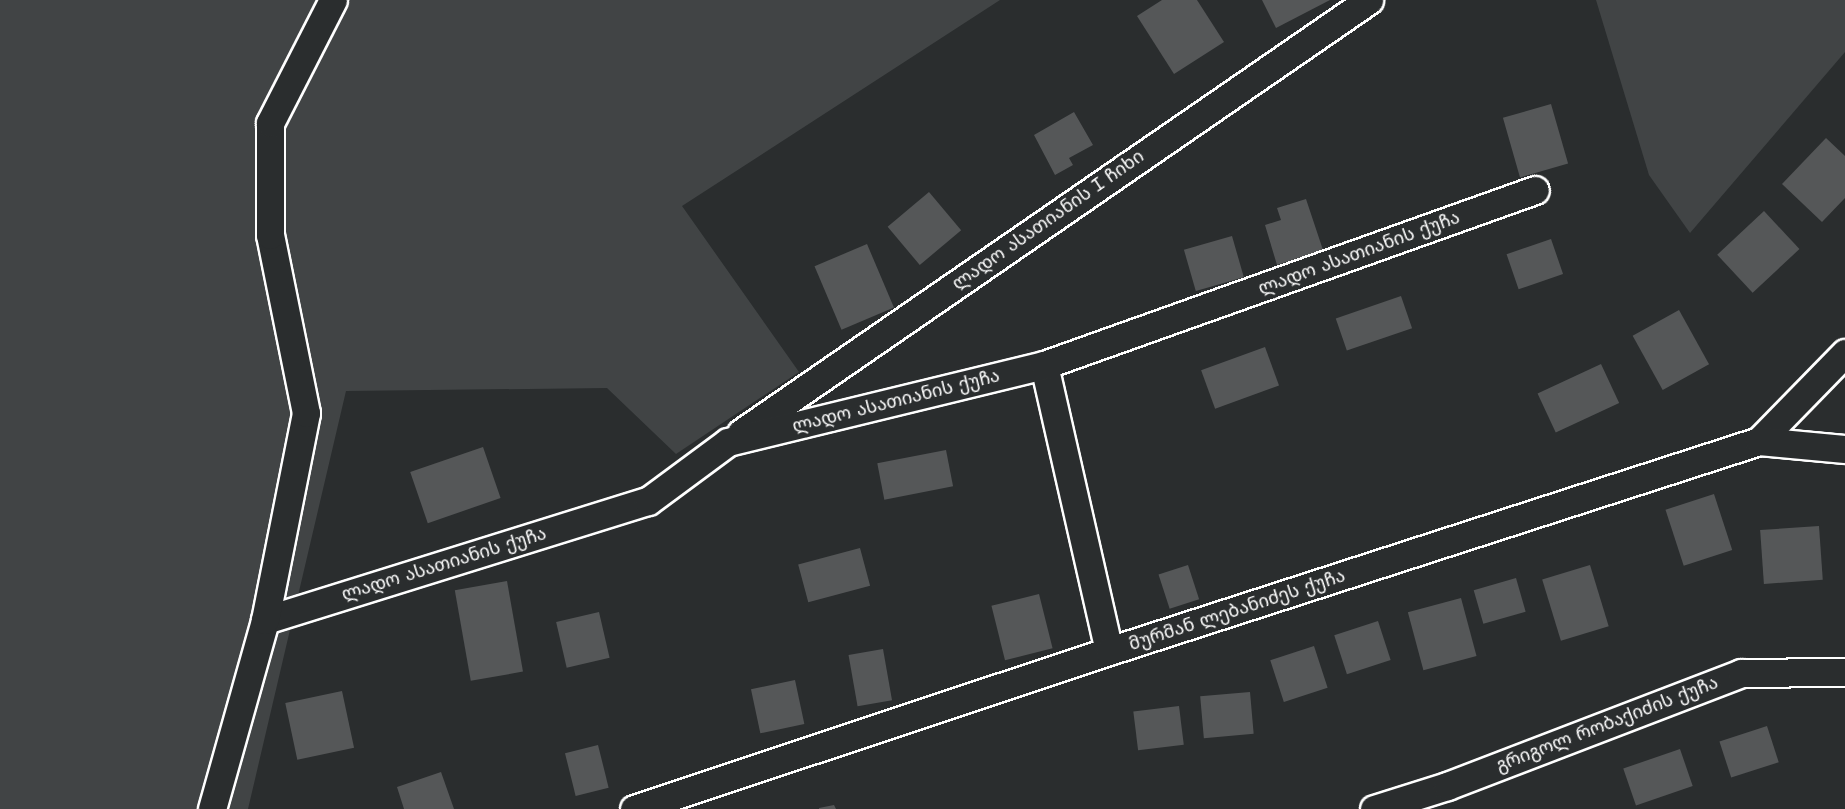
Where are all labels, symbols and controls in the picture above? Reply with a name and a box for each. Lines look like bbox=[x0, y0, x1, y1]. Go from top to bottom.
street label: ლადო ასათიანის I ჩიხი bbox=[948, 145, 1148, 295]
street label: ლადო ასათიანის ქუჩა bbox=[1255, 206, 1463, 300]
street label: ლადო ასათიანის ქუჩა bbox=[790, 365, 1002, 437]
street label: ლადო ასათიანის ქუჩა bbox=[339, 523, 549, 605]
street label: მურმან ლებანიძეს ქუჩა bbox=[1126, 565, 1348, 655]
street label: გრიგოლ რობაქიძის ქუჩა bbox=[1493, 672, 1721, 776]

